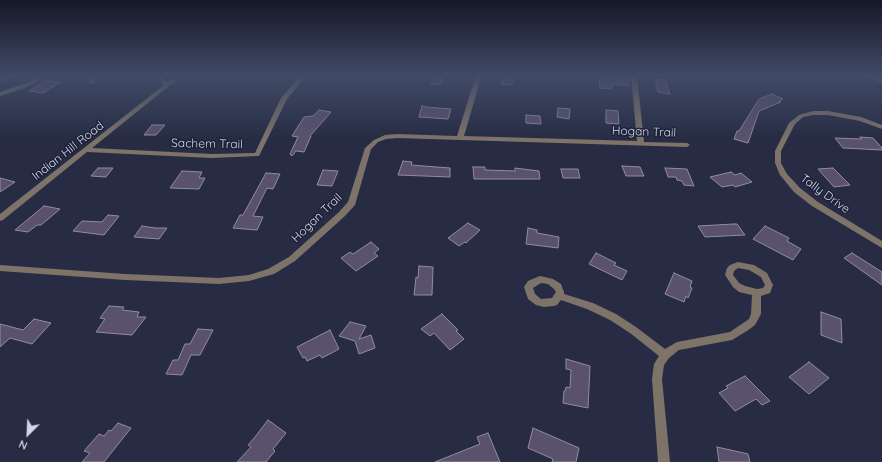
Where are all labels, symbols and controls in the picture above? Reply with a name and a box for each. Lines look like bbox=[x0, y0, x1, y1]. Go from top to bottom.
street label: Indian Hill Road bbox=[29, 119, 107, 183]
street label: Hogan Trail bbox=[612, 124, 676, 140]
street label: Sachem Trail bbox=[171, 136, 243, 152]
street label: Tally Drive bbox=[797, 171, 853, 217]
street label: Hogan Trail bbox=[289, 190, 345, 246]
north arrow bbox=[8, 414, 48, 454]
text: N bbox=[17, 437, 30, 453]

